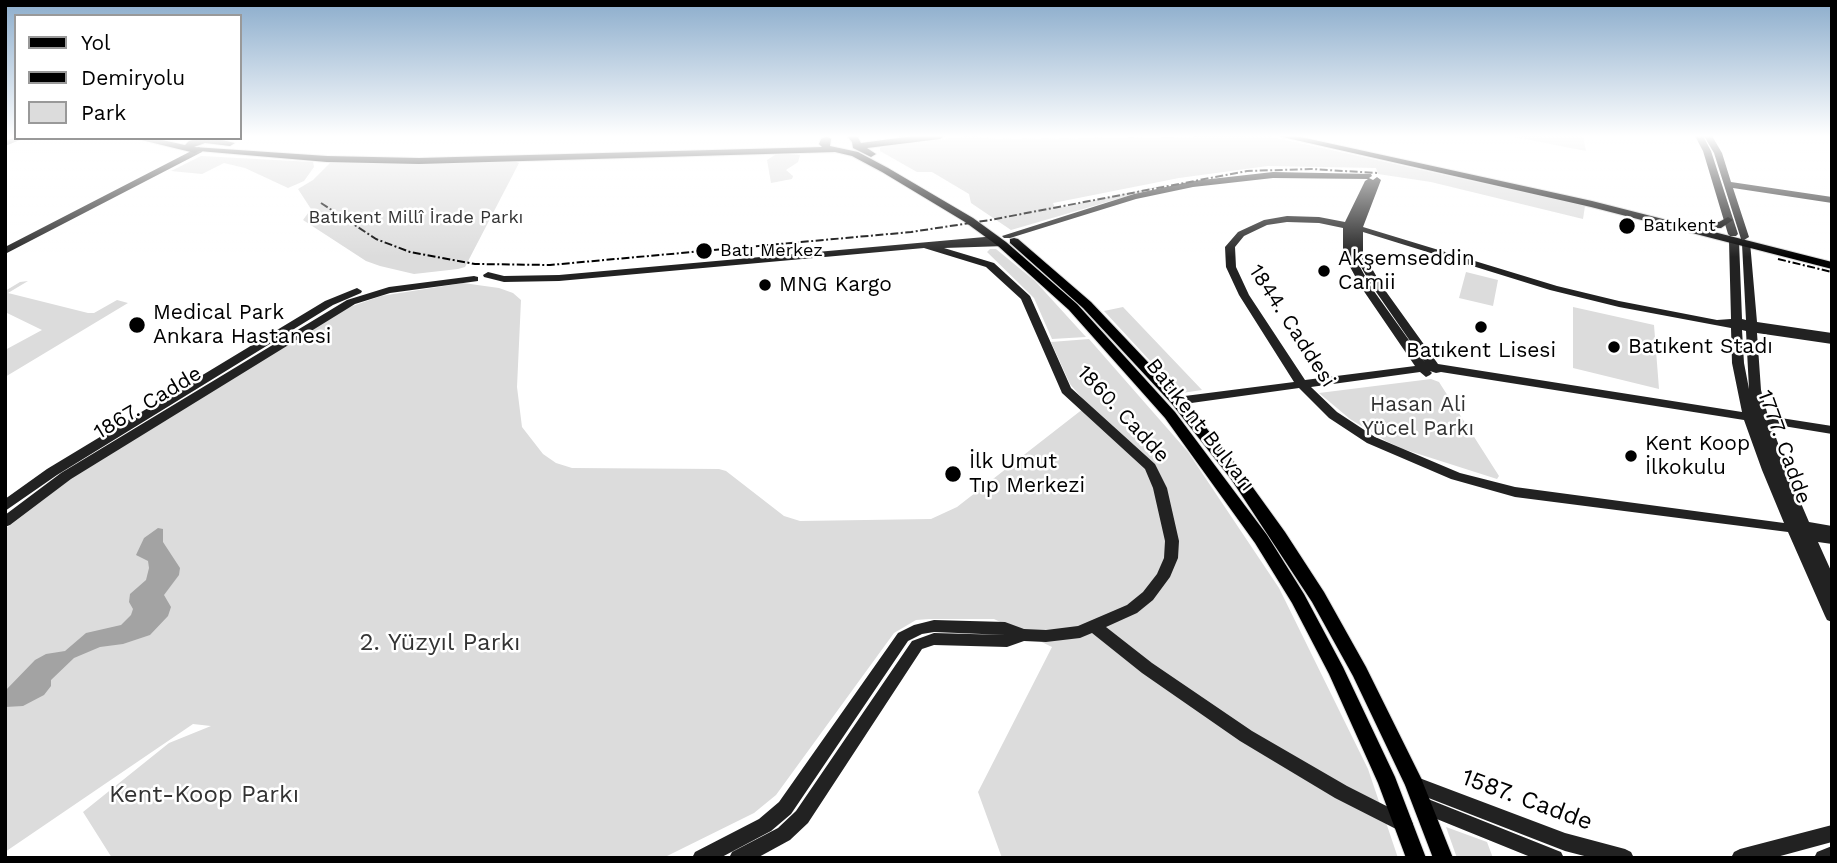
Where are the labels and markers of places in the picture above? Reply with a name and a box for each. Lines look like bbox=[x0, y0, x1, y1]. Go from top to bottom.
place label: Batıkent bbox=[1643, 215, 1716, 237]
marker: Batıkent bbox=[1617, 216, 1637, 236]
place label: Batı Merkez bbox=[720, 240, 823, 262]
marker: Batı Merkez bbox=[694, 241, 714, 261]
place label: Akşemseddin Camii bbox=[1338, 246, 1475, 296]
marker: Akşemseddin Camii bbox=[1316, 263, 1332, 279]
place label: MNG Kargo bbox=[779, 272, 892, 298]
marker: MNG Kargo bbox=[757, 277, 773, 293]
place label: Medical Park Ankara Hastanesi bbox=[153, 300, 331, 350]
marker: Medical Park Ankara Hastanesi bbox=[127, 315, 147, 335]
marker: Batıkent Lisesi bbox=[1473, 319, 1489, 335]
place label: Batıkent Stadı bbox=[1628, 334, 1773, 360]
place label: Batıkent Lisesi bbox=[1406, 338, 1556, 364]
marker: Batıkent Stadı bbox=[1606, 339, 1622, 355]
place label: Kent Koop İlkokulu bbox=[1645, 431, 1750, 481]
marker: Kent Koop İlkokulu bbox=[1623, 448, 1639, 464]
place label: İlk Umut Tıp Merkezi bbox=[969, 449, 1085, 499]
marker: İlk Umut Tıp Merkezi bbox=[943, 464, 963, 484]

